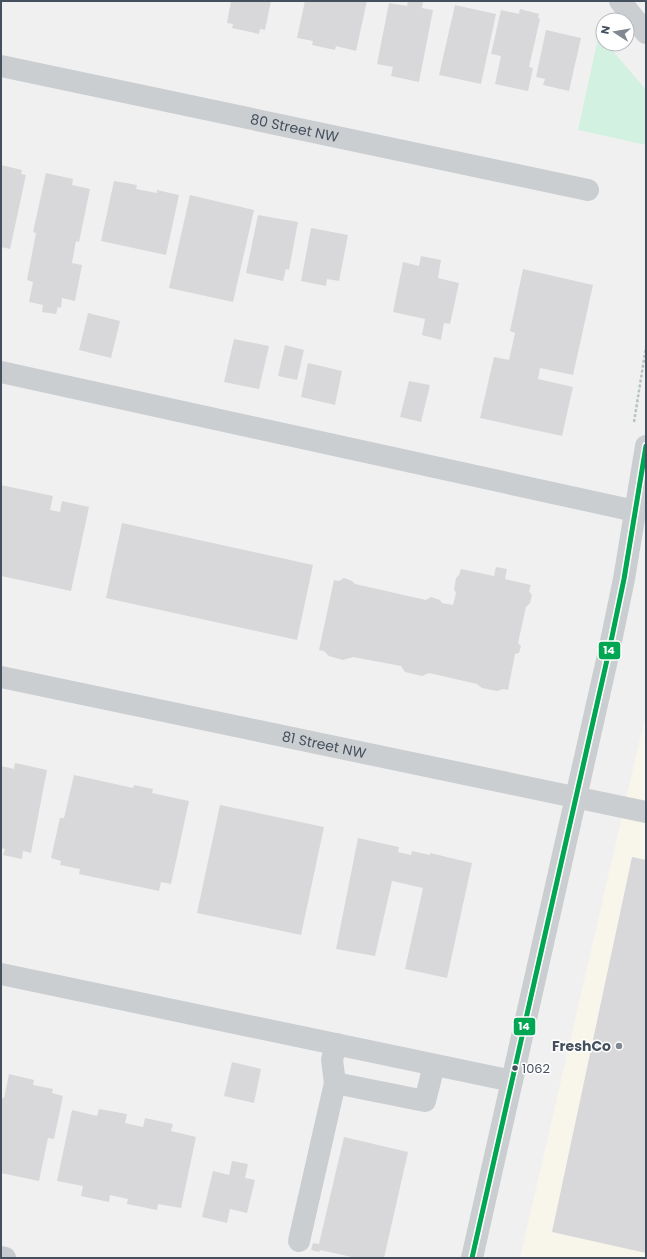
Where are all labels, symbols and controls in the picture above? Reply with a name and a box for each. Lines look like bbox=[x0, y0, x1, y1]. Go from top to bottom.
north arrow bbox=[595, 12, 635, 52]
text: N bbox=[597, 24, 614, 36]
street label: 80 Street NW bbox=[249, 109, 341, 147]
line badge: 14 bbox=[598, 641, 621, 660]
text: 14 bbox=[603, 642, 615, 658]
street label: 81 Street NW bbox=[280, 726, 368, 763]
line badge: 14 bbox=[513, 1017, 536, 1036]
text: 14 bbox=[518, 1018, 530, 1034]
place label: FreshCo bbox=[552, 1036, 611, 1056]
marker: FreshCo bbox=[614, 1041, 624, 1051]
place label: 1062 bbox=[522, 1059, 550, 1078]
marker: 1062 bbox=[510, 1063, 520, 1073]

